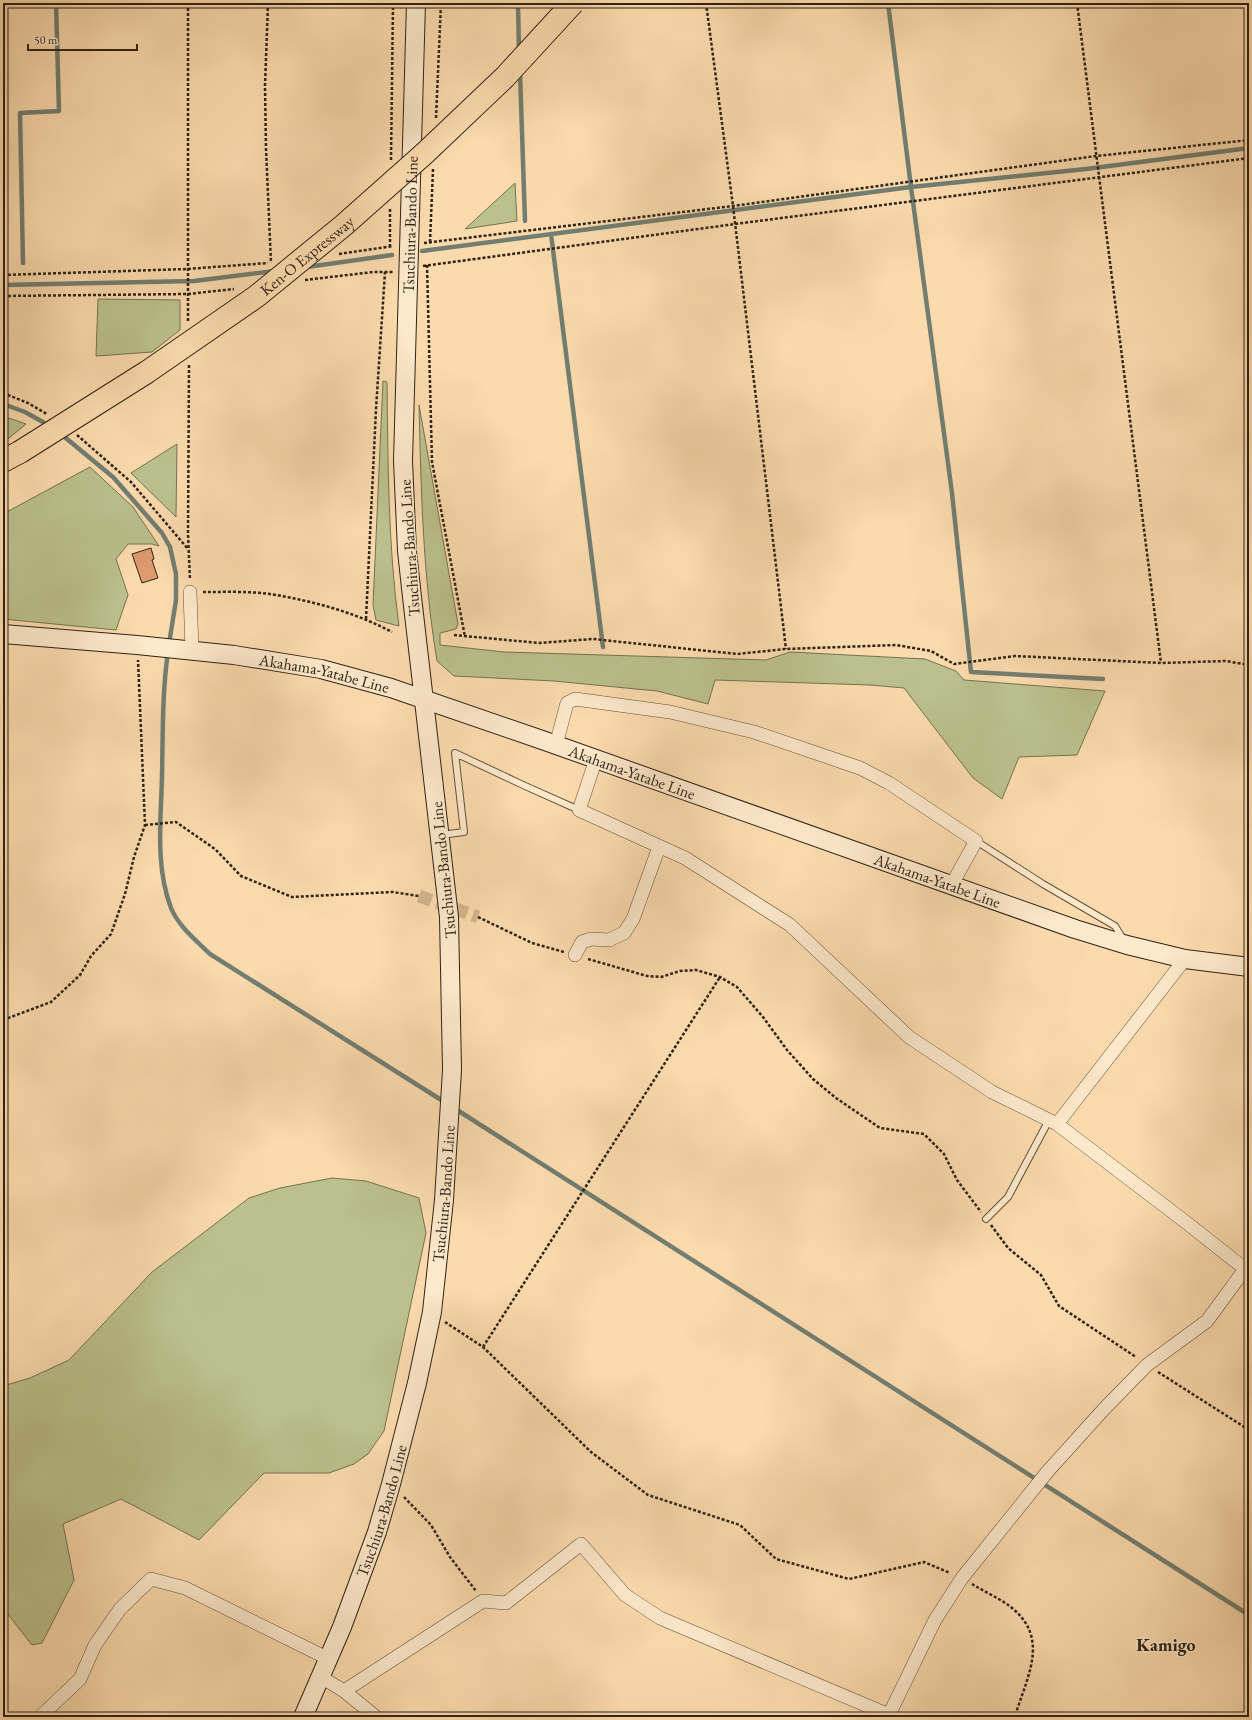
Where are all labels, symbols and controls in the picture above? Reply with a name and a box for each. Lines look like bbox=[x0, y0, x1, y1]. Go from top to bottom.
scale bar bbox=[28, 26, 137, 52]
text: 50 m bbox=[34, 32, 58, 48]
street label: Tsuchiura-Bando Line bbox=[398, 156, 423, 294]
street label: Ken-O Expressway bbox=[256, 210, 359, 300]
street label: Tsuchiura-Bando Line bbox=[394, 479, 425, 617]
street label: Akahama-Yatabe Line bbox=[256, 649, 392, 698]
street label: Akahama-Yatabe Line bbox=[565, 740, 698, 805]
street label: Tsuchiura-Bando Line bbox=[426, 801, 461, 939]
street label: Akahama-Yatabe Line bbox=[870, 848, 1004, 913]
street label: Tsuchiura-Bando Line bbox=[427, 1125, 460, 1263]
street label: Tsuchiura-Bando Line bbox=[351, 1442, 412, 1580]
district label: Kamigo bbox=[1136, 1633, 1196, 1656]

